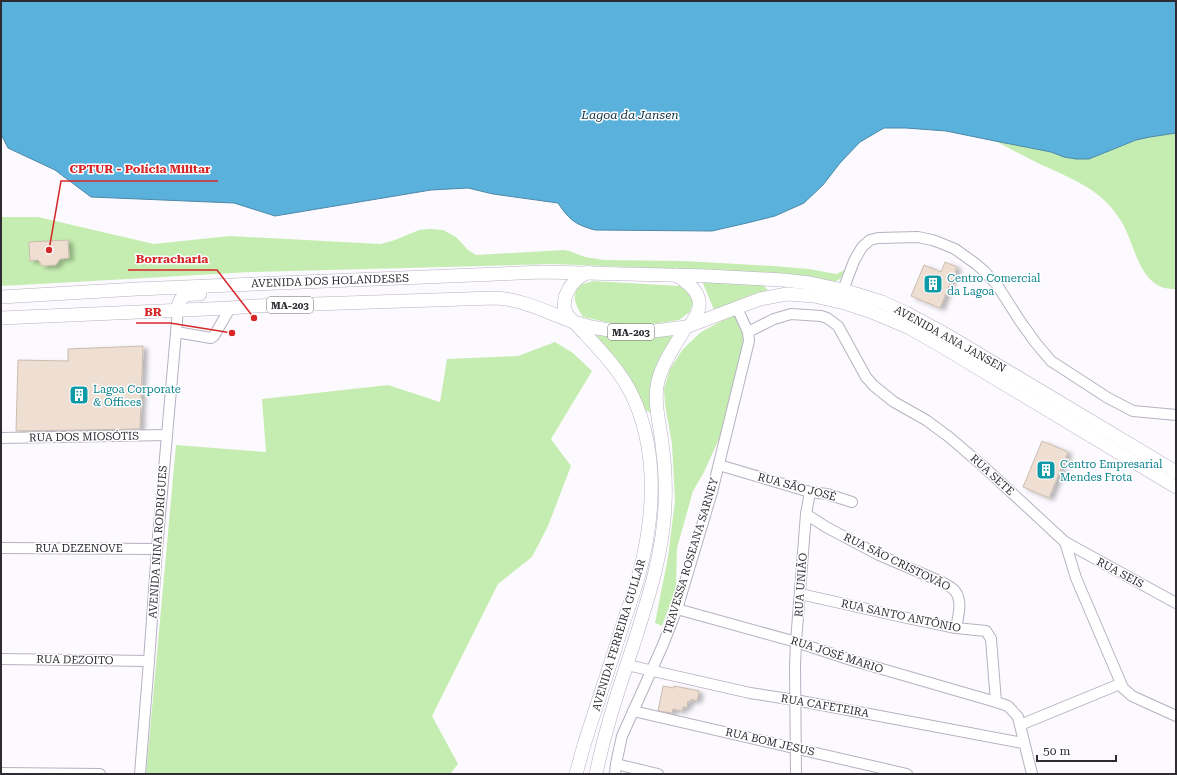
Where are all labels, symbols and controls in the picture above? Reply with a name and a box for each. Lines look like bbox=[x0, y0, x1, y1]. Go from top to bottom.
water label: Lagoa da Jansen bbox=[580, 108, 679, 122]
callout: CPTUR - Polícia Militar bbox=[61, 157, 218, 181]
text: CPTUR - Polícia Militar bbox=[70, 162, 211, 176]
callout: Borracharia bbox=[128, 246, 217, 270]
text: Borracharia bbox=[136, 252, 208, 266]
street label: AVENIDA DOS HOLANDESES bbox=[251, 272, 409, 290]
place label: Centro Comercial da Lagoa bbox=[947, 272, 1041, 298]
building icon: Centro Comercial da Lagoa bbox=[922, 273, 944, 295]
road number: MA-203 bbox=[267, 297, 313, 313]
callout: BR bbox=[136, 299, 170, 323]
street label: AVENIDA ANA JANSEN bbox=[892, 303, 1008, 375]
text: BR bbox=[144, 305, 162, 319]
road number: MA-203 bbox=[608, 324, 654, 340]
place label: Lagoa Corporate & Offices bbox=[93, 383, 181, 409]
building icon: Lagoa Corporate & Offices bbox=[68, 384, 90, 406]
street label: RUA DOS MIOSÓTIS bbox=[29, 429, 139, 444]
street label: RUA SETE bbox=[967, 452, 1017, 498]
place label: Centro Empresarial Mendes Frota bbox=[1060, 458, 1163, 484]
building icon: Centro Empresarial Mendes Frota bbox=[1035, 459, 1057, 481]
street label: AVENIDA NINA RODRIGUES bbox=[146, 465, 170, 619]
street label: RUA SÃO JOSÉ bbox=[756, 469, 838, 504]
street label: TRAVESSA ROSEANA SARNEY bbox=[661, 476, 721, 636]
street label: RUA SÃO CRISTOVÃO bbox=[841, 530, 953, 594]
street label: RUA DEZENOVE bbox=[35, 542, 123, 555]
street label: RUA UNIÃO bbox=[792, 552, 810, 618]
street label: RUA SEIS bbox=[1094, 555, 1146, 591]
street label: AVENIDA FERREIRA GULLAR bbox=[590, 557, 648, 713]
street label: RUA SANTO ANTÔNIO bbox=[840, 596, 963, 635]
street label: RUA JOSÉ MARIO bbox=[789, 633, 885, 676]
street label: RUA DEZOITO bbox=[36, 653, 114, 667]
street label: RUA CAFETEIRA bbox=[780, 692, 870, 720]
street label: RUA BOM JESUS bbox=[724, 725, 816, 759]
scale bar bbox=[1037, 737, 1116, 763]
text: 50 m bbox=[1043, 744, 1070, 758]

